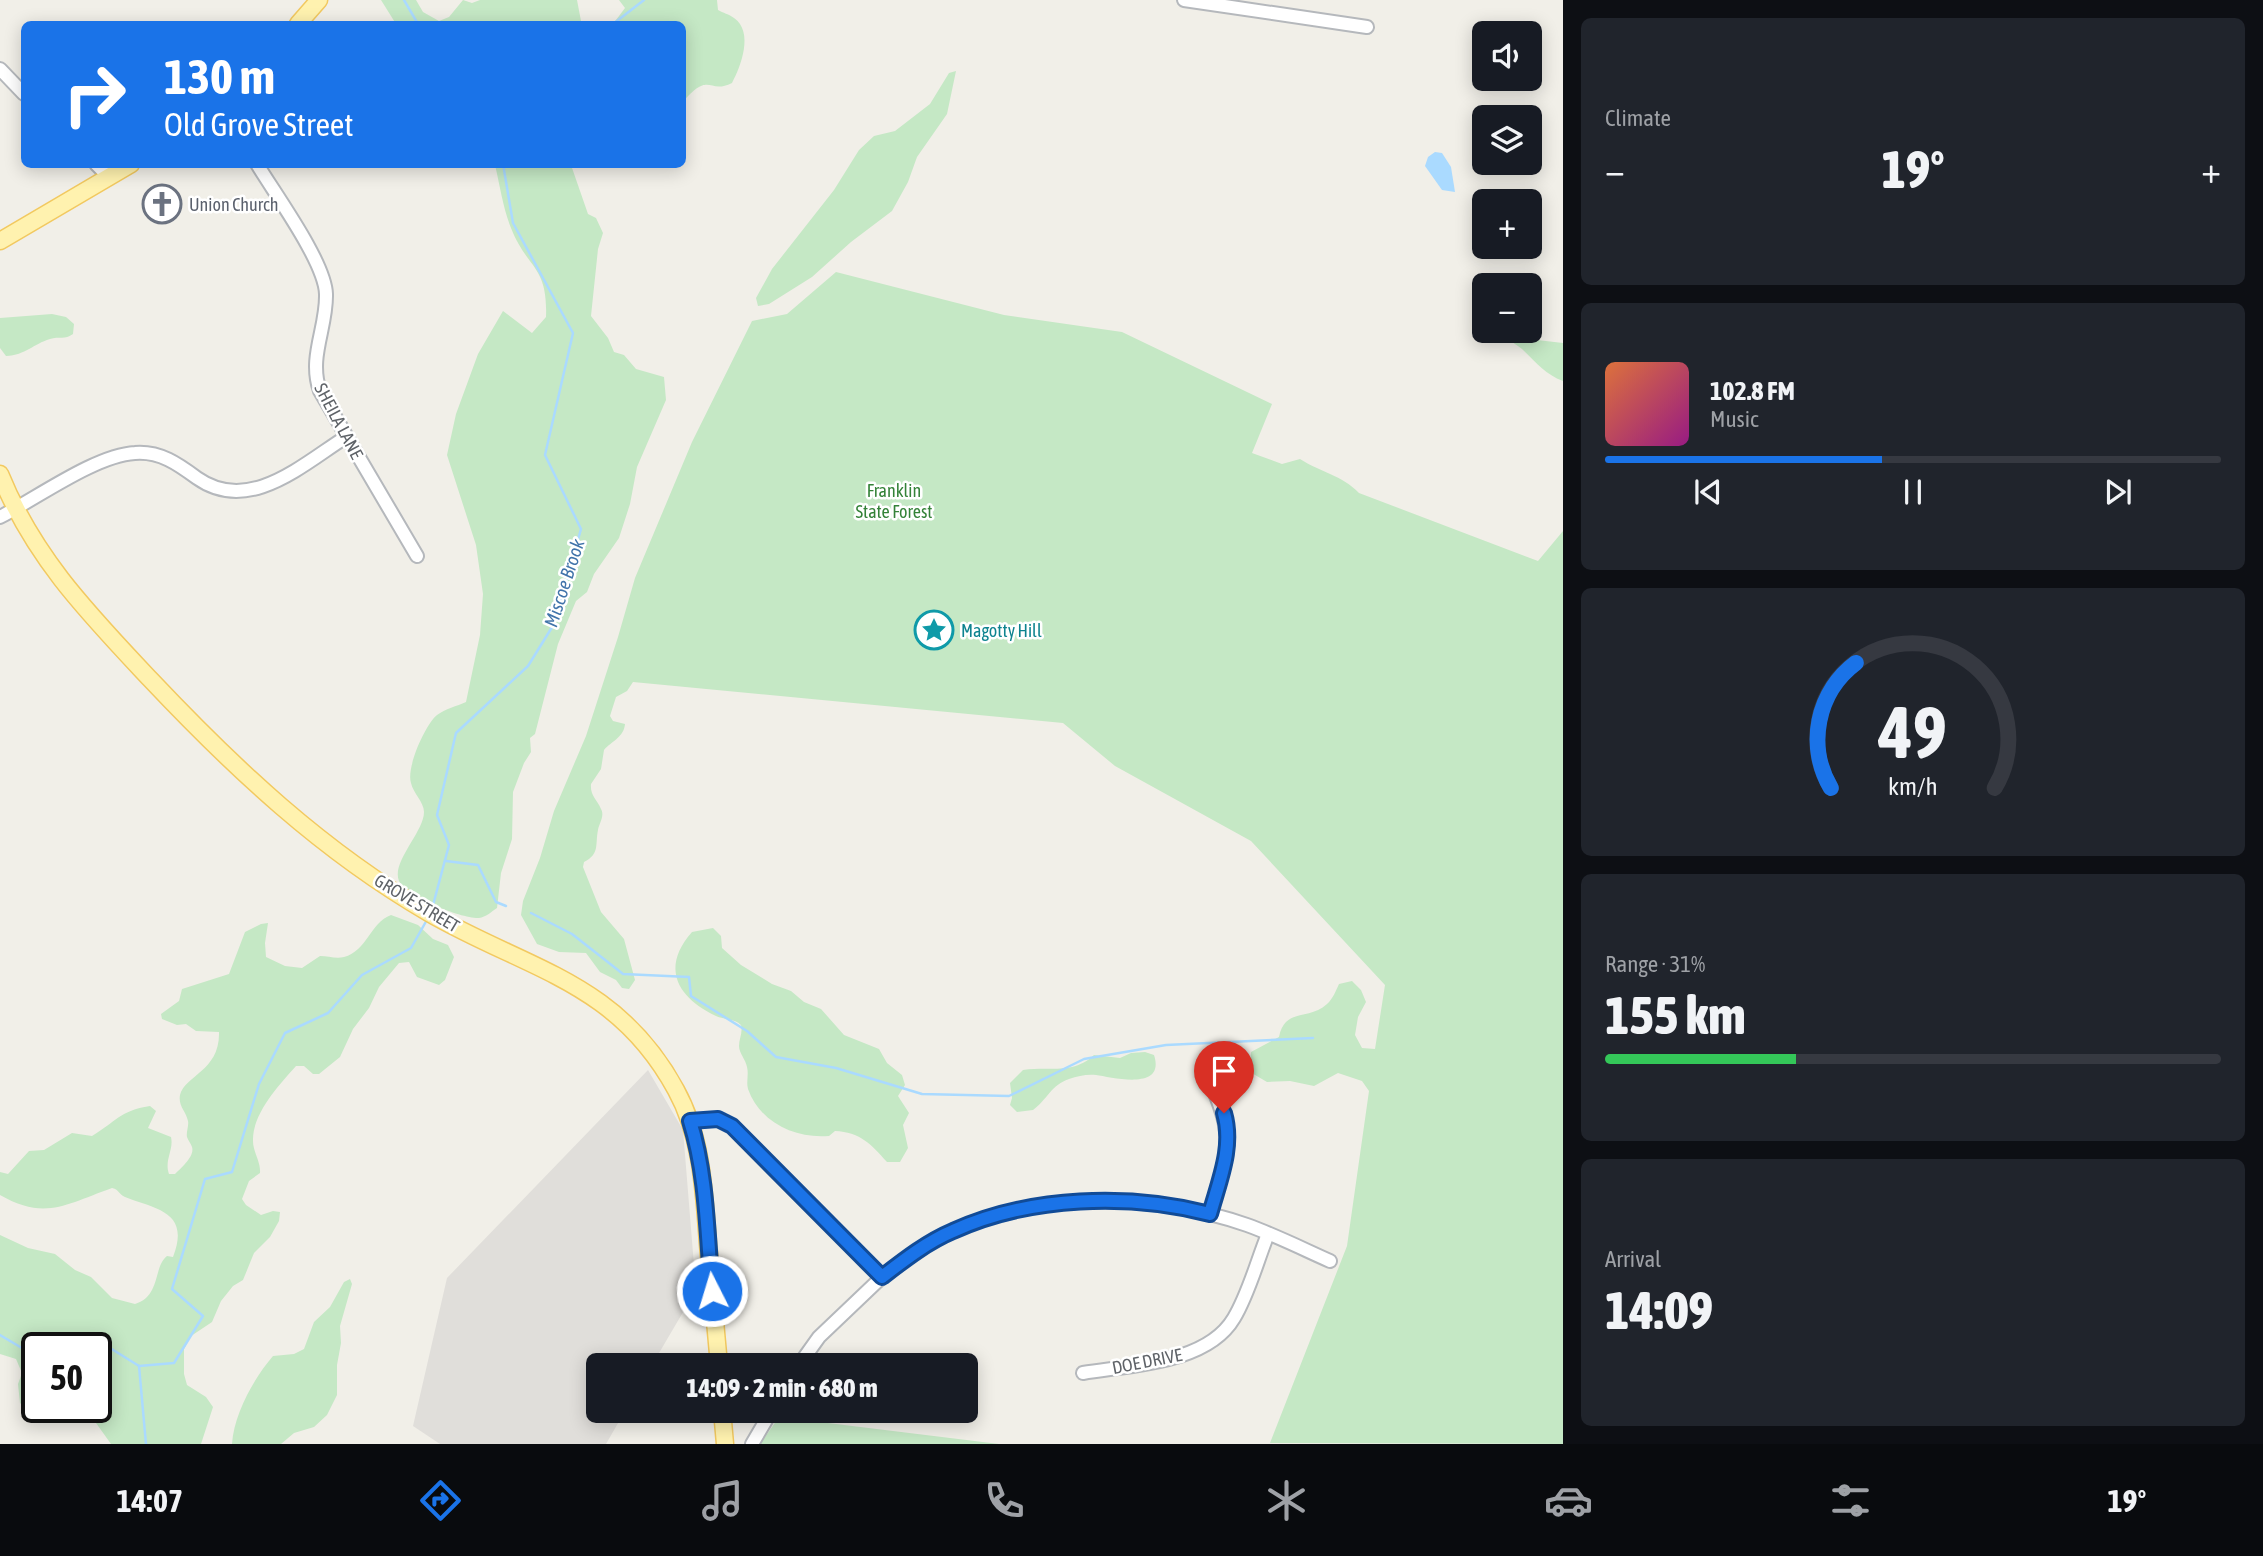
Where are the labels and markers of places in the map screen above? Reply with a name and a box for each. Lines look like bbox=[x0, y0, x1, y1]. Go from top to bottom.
church icon: Union Church bbox=[141, 183, 183, 225]
place label: Union Church bbox=[189, 194, 278, 215]
place icon: Magotty Hill bbox=[913, 609, 955, 651]
place label: Magotty Hill bbox=[961, 620, 1042, 641]
pin bbox=[1194, 1041, 1254, 1113]

